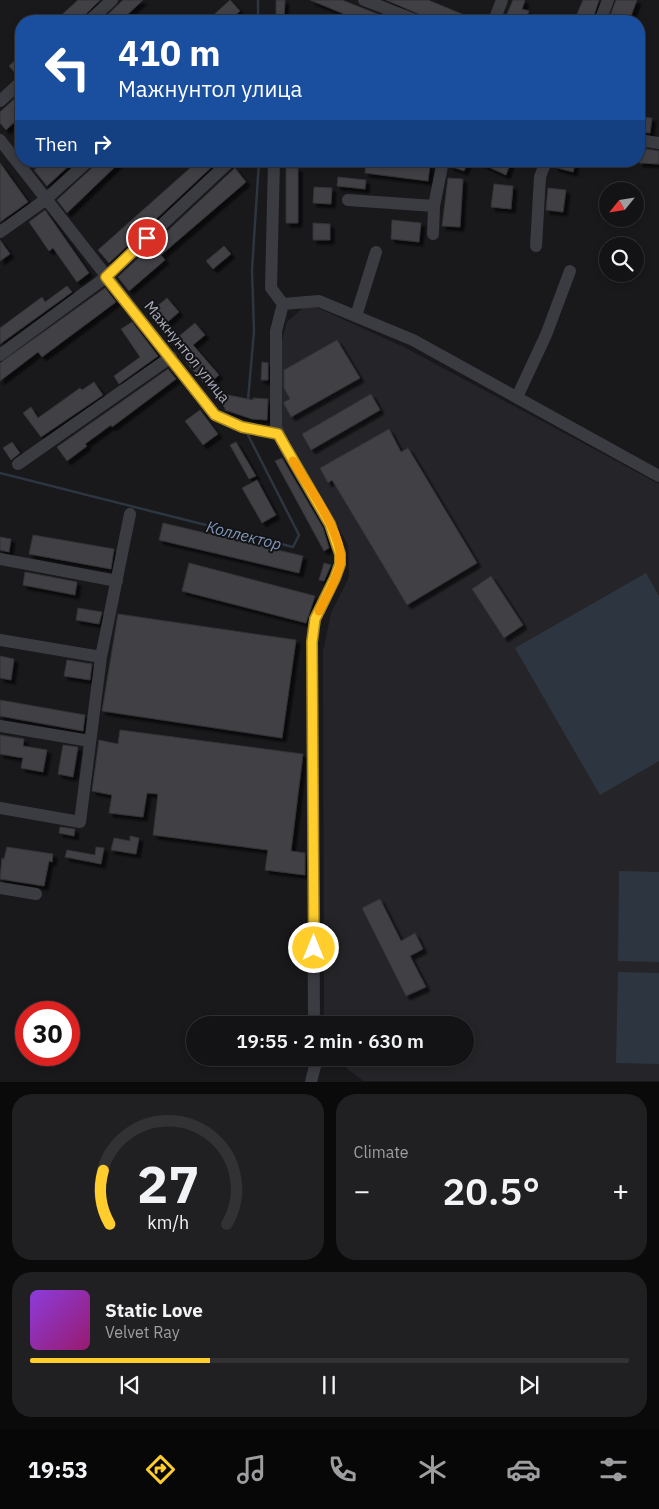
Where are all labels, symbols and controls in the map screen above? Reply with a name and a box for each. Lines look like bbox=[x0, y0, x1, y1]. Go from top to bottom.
text: 410 m bbox=[118, 30, 221, 76]
icon: left bbox=[35, 35, 100, 100]
text: Мажнунтол улица bbox=[118, 74, 302, 103]
icon: right bbox=[88, 130, 116, 158]
text: Then bbox=[35, 132, 78, 156]
north arrow bbox=[599, 182, 644, 228]
map controls bbox=[599, 182, 644, 282]
pin bbox=[126, 217, 168, 259]
icon: arrive bbox=[133, 224, 161, 252]
button: search bbox=[599, 237, 644, 282]
street label: Мажнунтол улица bbox=[140, 297, 234, 406]
water label: Коллектор bbox=[204, 516, 284, 554]
position arrow bbox=[287, 921, 339, 973]
speed limit sign: 30 bbox=[15, 1001, 80, 1066]
text: 19:55 · 2 min · 630 m bbox=[236, 1029, 424, 1053]
text: Climate bbox=[354, 1142, 409, 1162]
text: 27 bbox=[137, 1150, 199, 1217]
text: 20.5° bbox=[442, 1166, 540, 1215]
text: − bbox=[354, 1172, 370, 1209]
text: + bbox=[612, 1172, 629, 1209]
text: km/h bbox=[147, 1211, 189, 1234]
text: Static Love bbox=[105, 1298, 203, 1322]
text: Velvet Ray bbox=[105, 1322, 180, 1342]
icon: previous bbox=[116, 1371, 144, 1399]
icon: pause bbox=[315, 1371, 343, 1399]
icon: next bbox=[515, 1371, 543, 1399]
icon: directions bbox=[143, 1452, 178, 1487]
icon: music bbox=[234, 1452, 269, 1487]
icon: phone bbox=[325, 1452, 360, 1487]
icon: climate bbox=[415, 1452, 450, 1487]
icon: car bbox=[506, 1452, 541, 1487]
icon: filters bbox=[596, 1452, 631, 1487]
text: 19:53 bbox=[28, 1455, 88, 1484]

